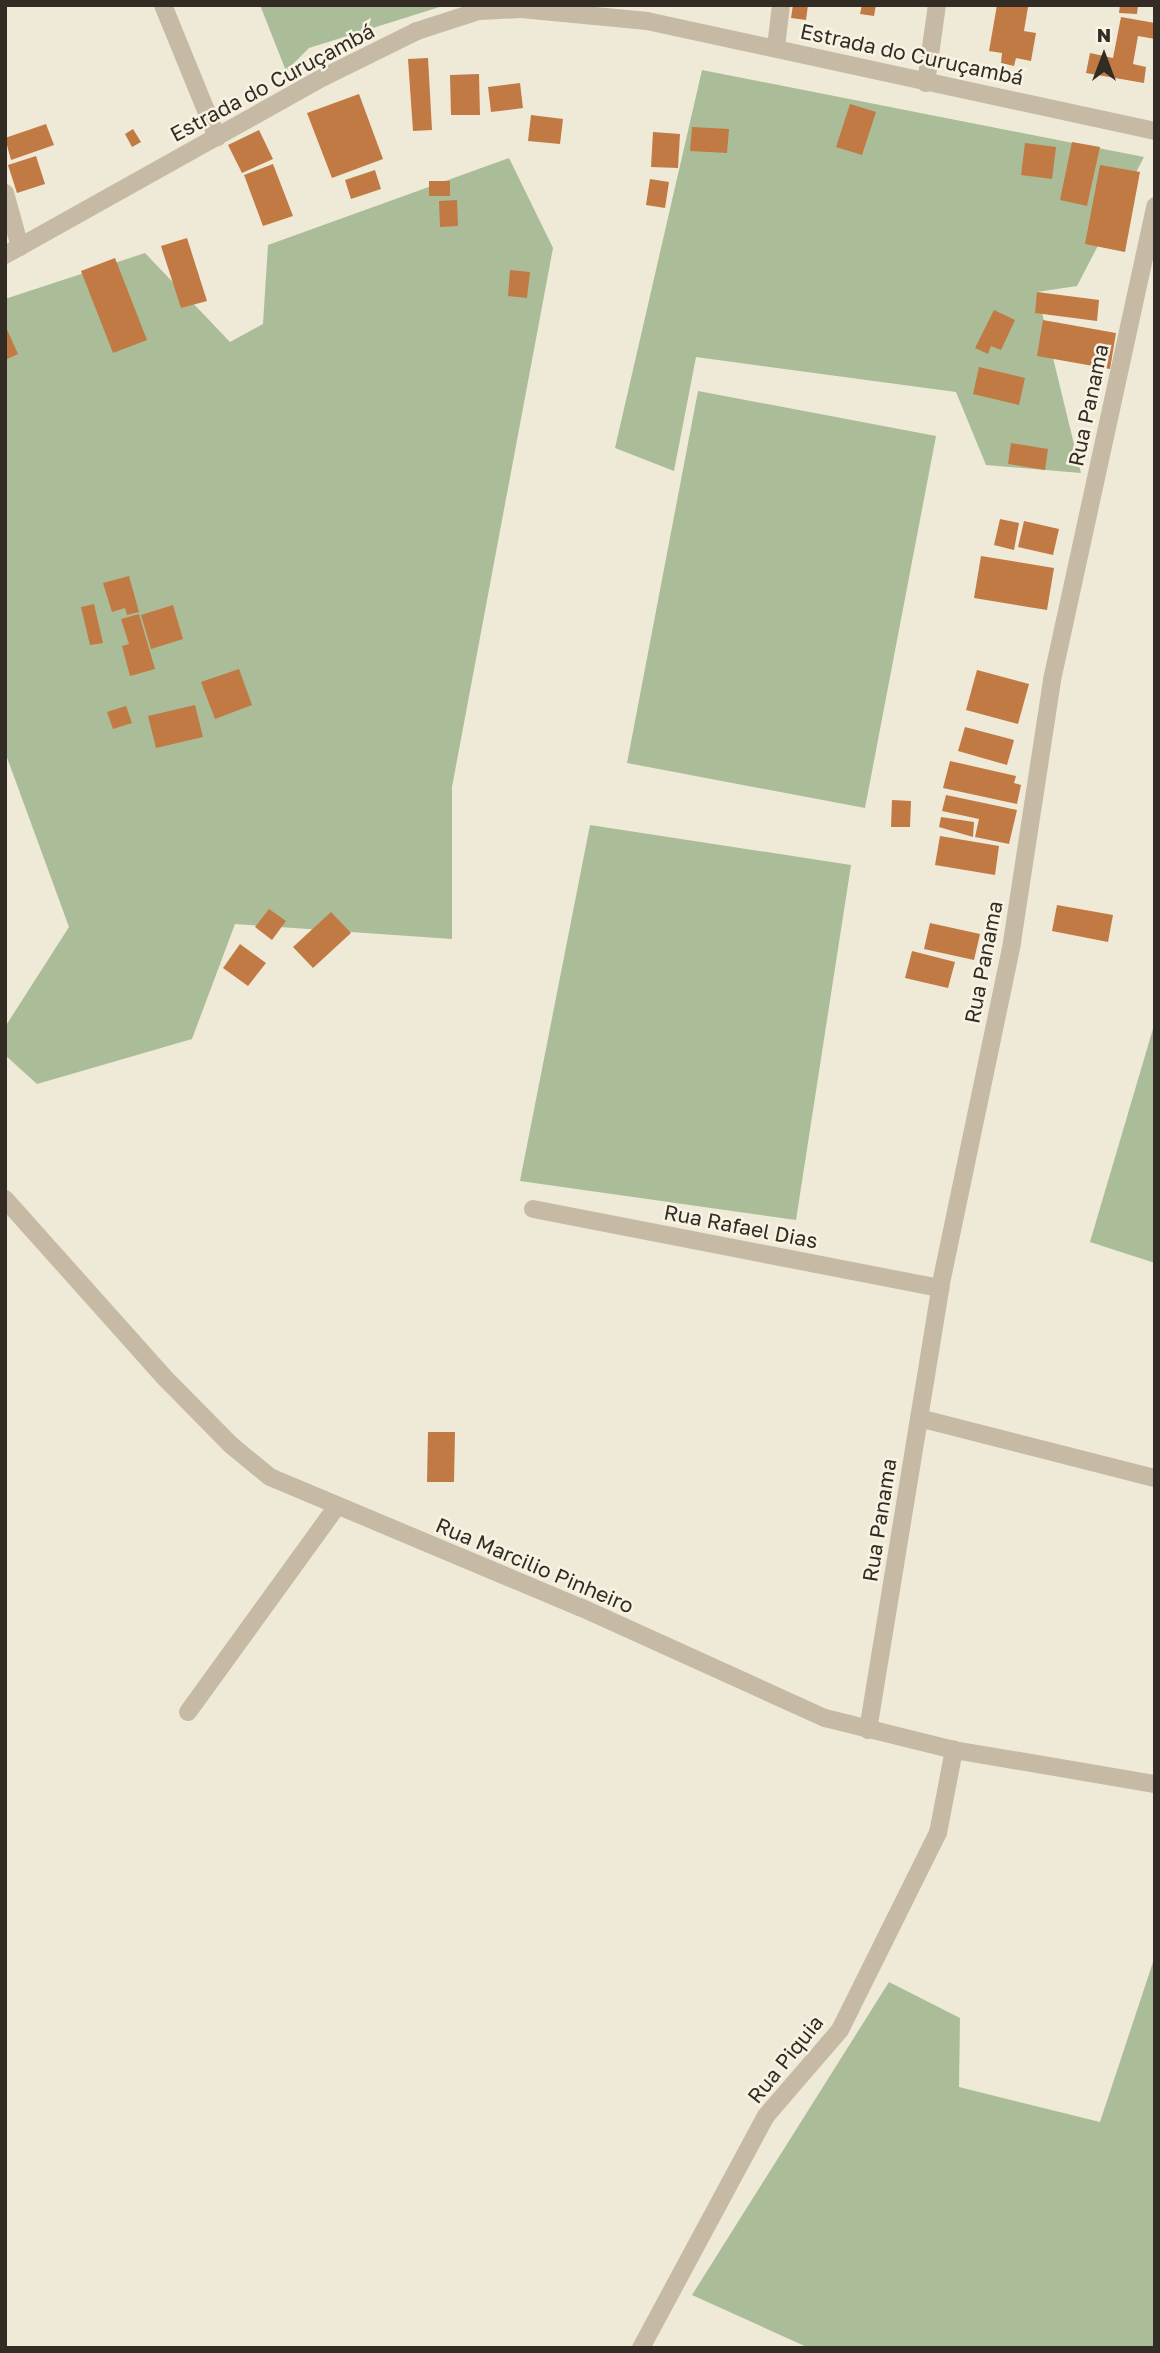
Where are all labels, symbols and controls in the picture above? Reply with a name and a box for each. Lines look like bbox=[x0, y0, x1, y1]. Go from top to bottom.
street label: Estrada do Curuçambá bbox=[166, 17, 378, 147]
street label: Estrada do Curuçambá bbox=[798, 18, 1026, 90]
north arrow bbox=[1069, 21, 1139, 91]
text: N bbox=[1097, 23, 1111, 46]
street label: Rua Panama bbox=[1063, 342, 1113, 468]
street label: Rua Panama bbox=[959, 899, 1007, 1025]
street label: Rua Rafael Dias bbox=[662, 1199, 820, 1253]
street label: Rua Panama bbox=[857, 1457, 901, 1583]
street label: Rua Marcilio Pinheiro bbox=[432, 1512, 638, 1618]
street label: Rua Piquia bbox=[742, 2010, 828, 2108]

